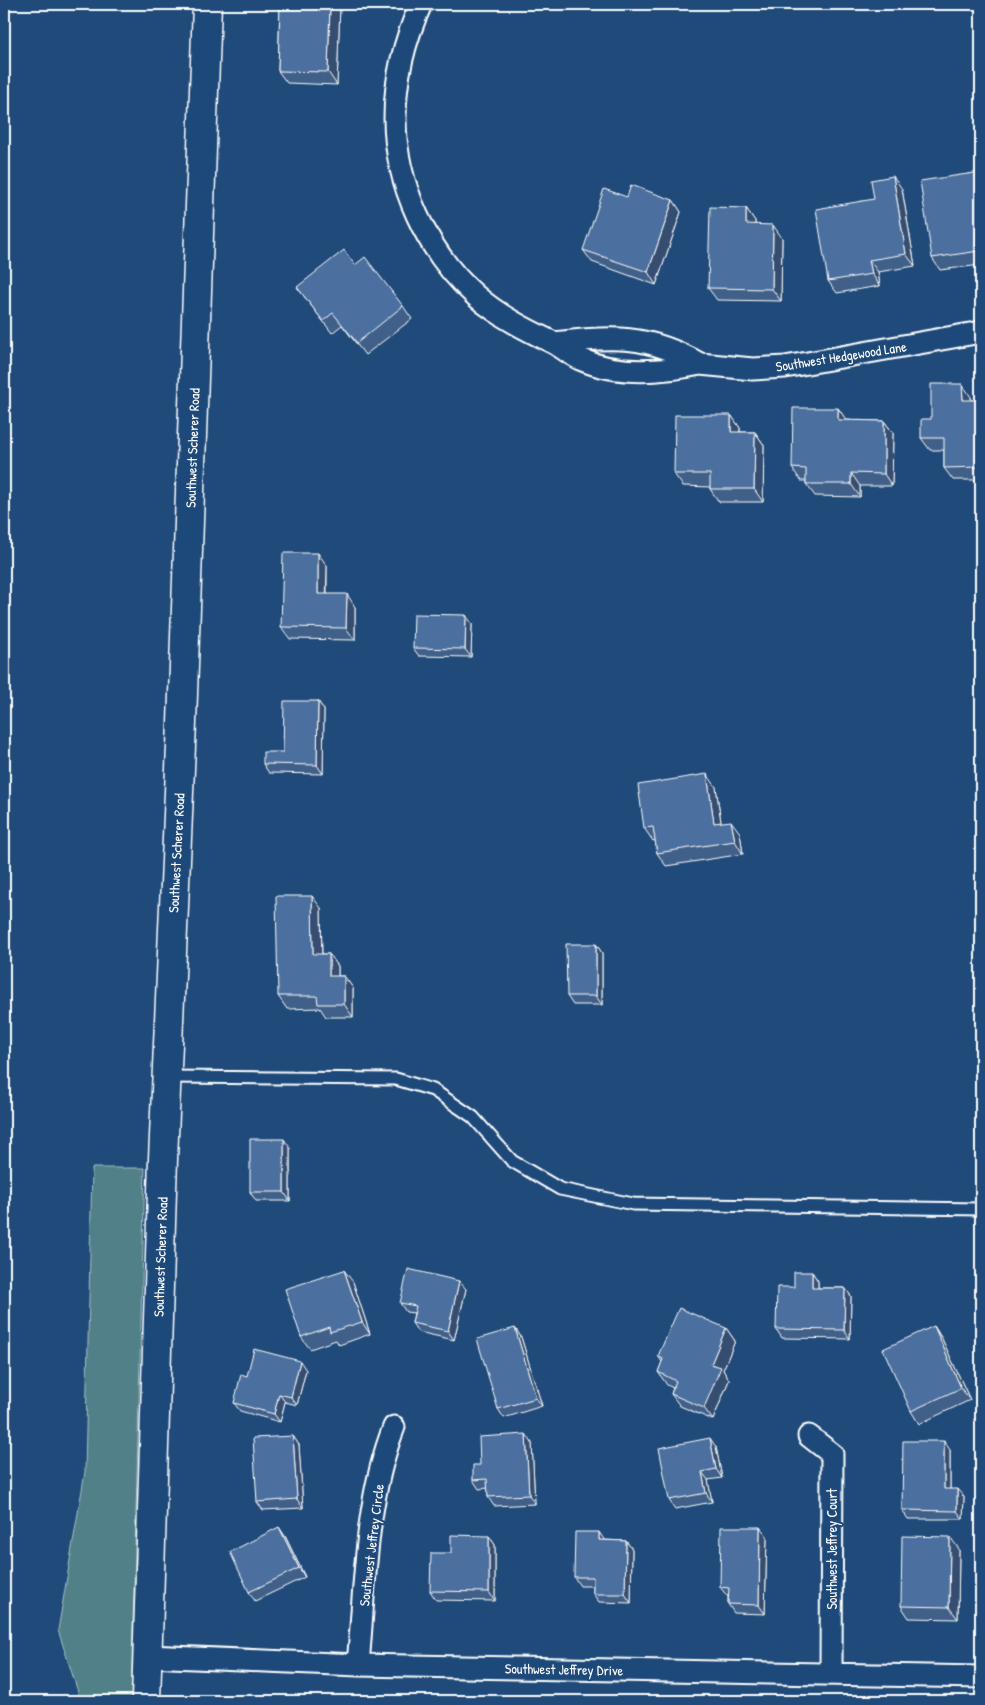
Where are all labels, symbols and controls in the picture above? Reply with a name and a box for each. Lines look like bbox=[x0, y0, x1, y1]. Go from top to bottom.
street label: Southwest Hedgewood Lane bbox=[774, 336, 908, 377]
street label: Southwest Scherer Road bbox=[180, 387, 204, 508]
street label: Southwest Scherer Road bbox=[163, 792, 189, 913]
street label: Southwest Scherer Road bbox=[148, 1196, 172, 1317]
street label: Southwest Jeffrey Circle bbox=[354, 1482, 389, 1607]
street label: Southwest Jeffrey Court bbox=[822, 1488, 842, 1610]
street label: Southwest Jeffrey Drive bbox=[505, 1658, 624, 1681]

